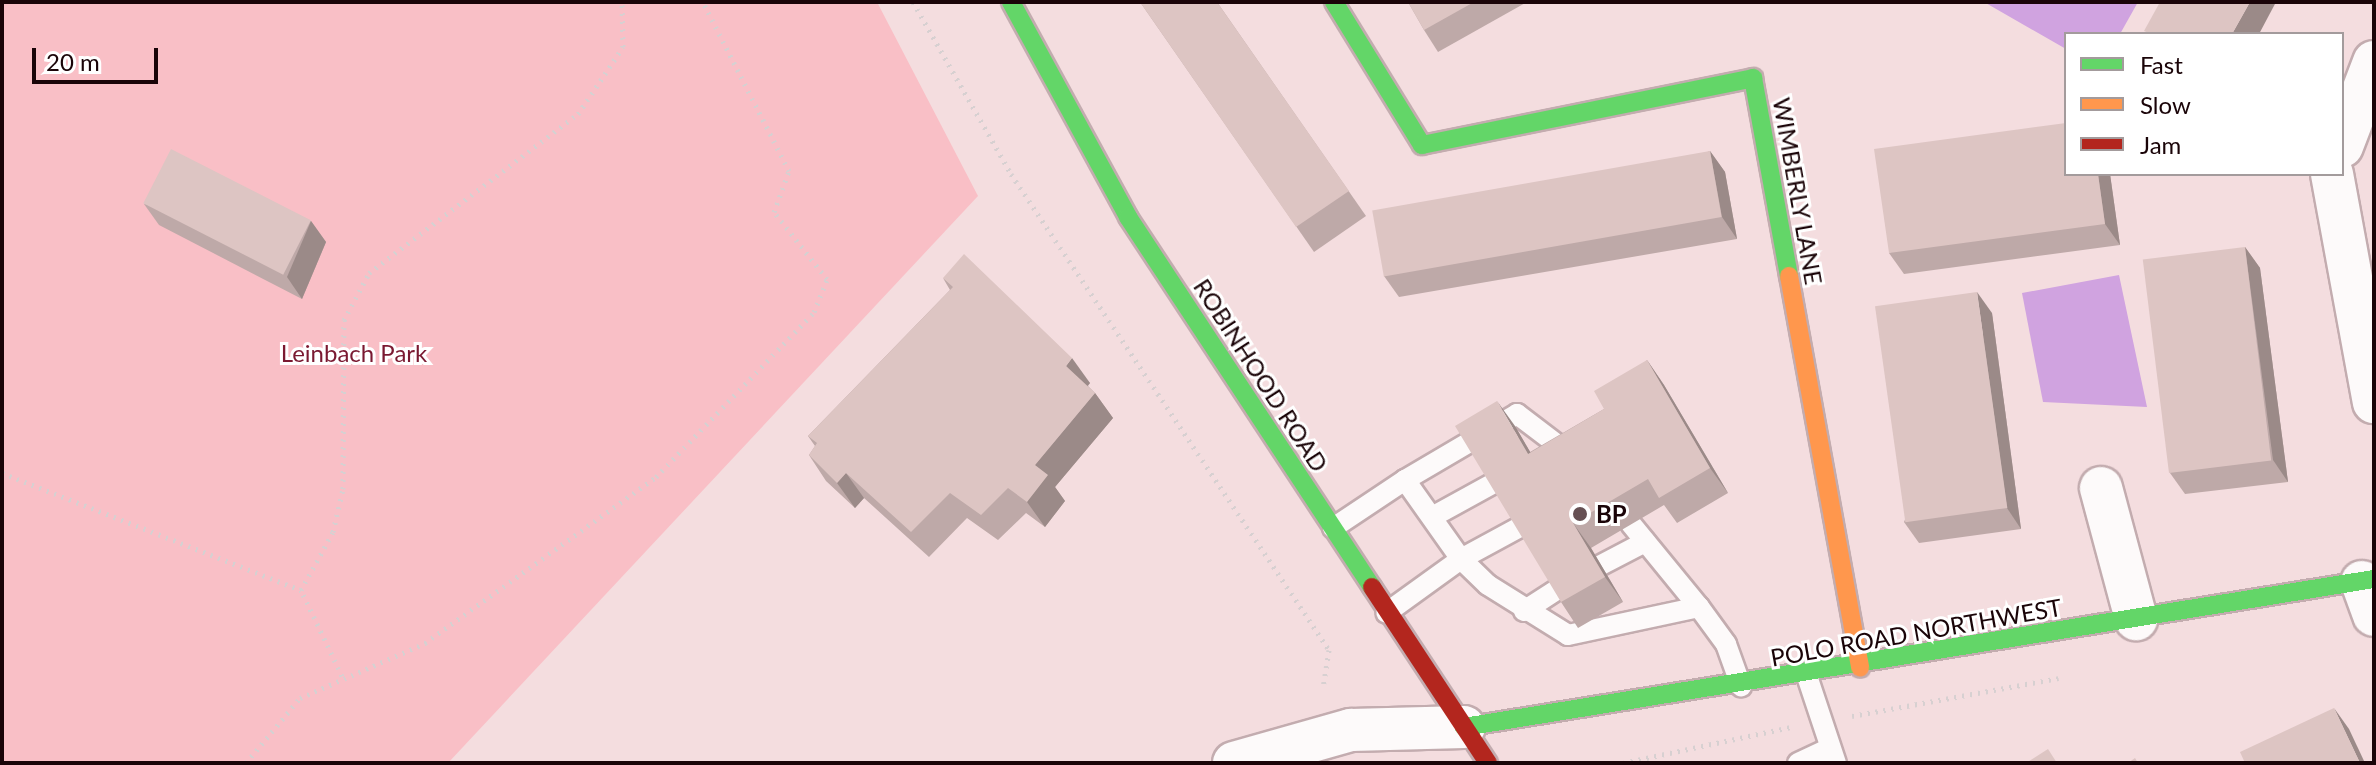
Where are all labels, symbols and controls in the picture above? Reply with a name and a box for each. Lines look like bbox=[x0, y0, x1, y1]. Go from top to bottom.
scale bar bbox=[36, 32, 162, 82]
legend bbox=[2064, 32, 2344, 176]
text: 20 m bbox=[46, 47, 100, 76]
text: Fast bbox=[2140, 50, 2183, 79]
text: Slow bbox=[2140, 90, 2191, 119]
street label: WIMBERLY LANE bbox=[1767, 95, 1829, 287]
text: Jam bbox=[2140, 130, 2181, 159]
street label: ROBINHOOD ROAD bbox=[1188, 273, 1334, 477]
park label: Leinbach Park bbox=[281, 339, 427, 367]
place label: BP bbox=[1596, 500, 1627, 528]
marker: BP bbox=[1571, 505, 1589, 523]
street label: POLO ROAD NORTHWEST bbox=[1768, 592, 2064, 672]

